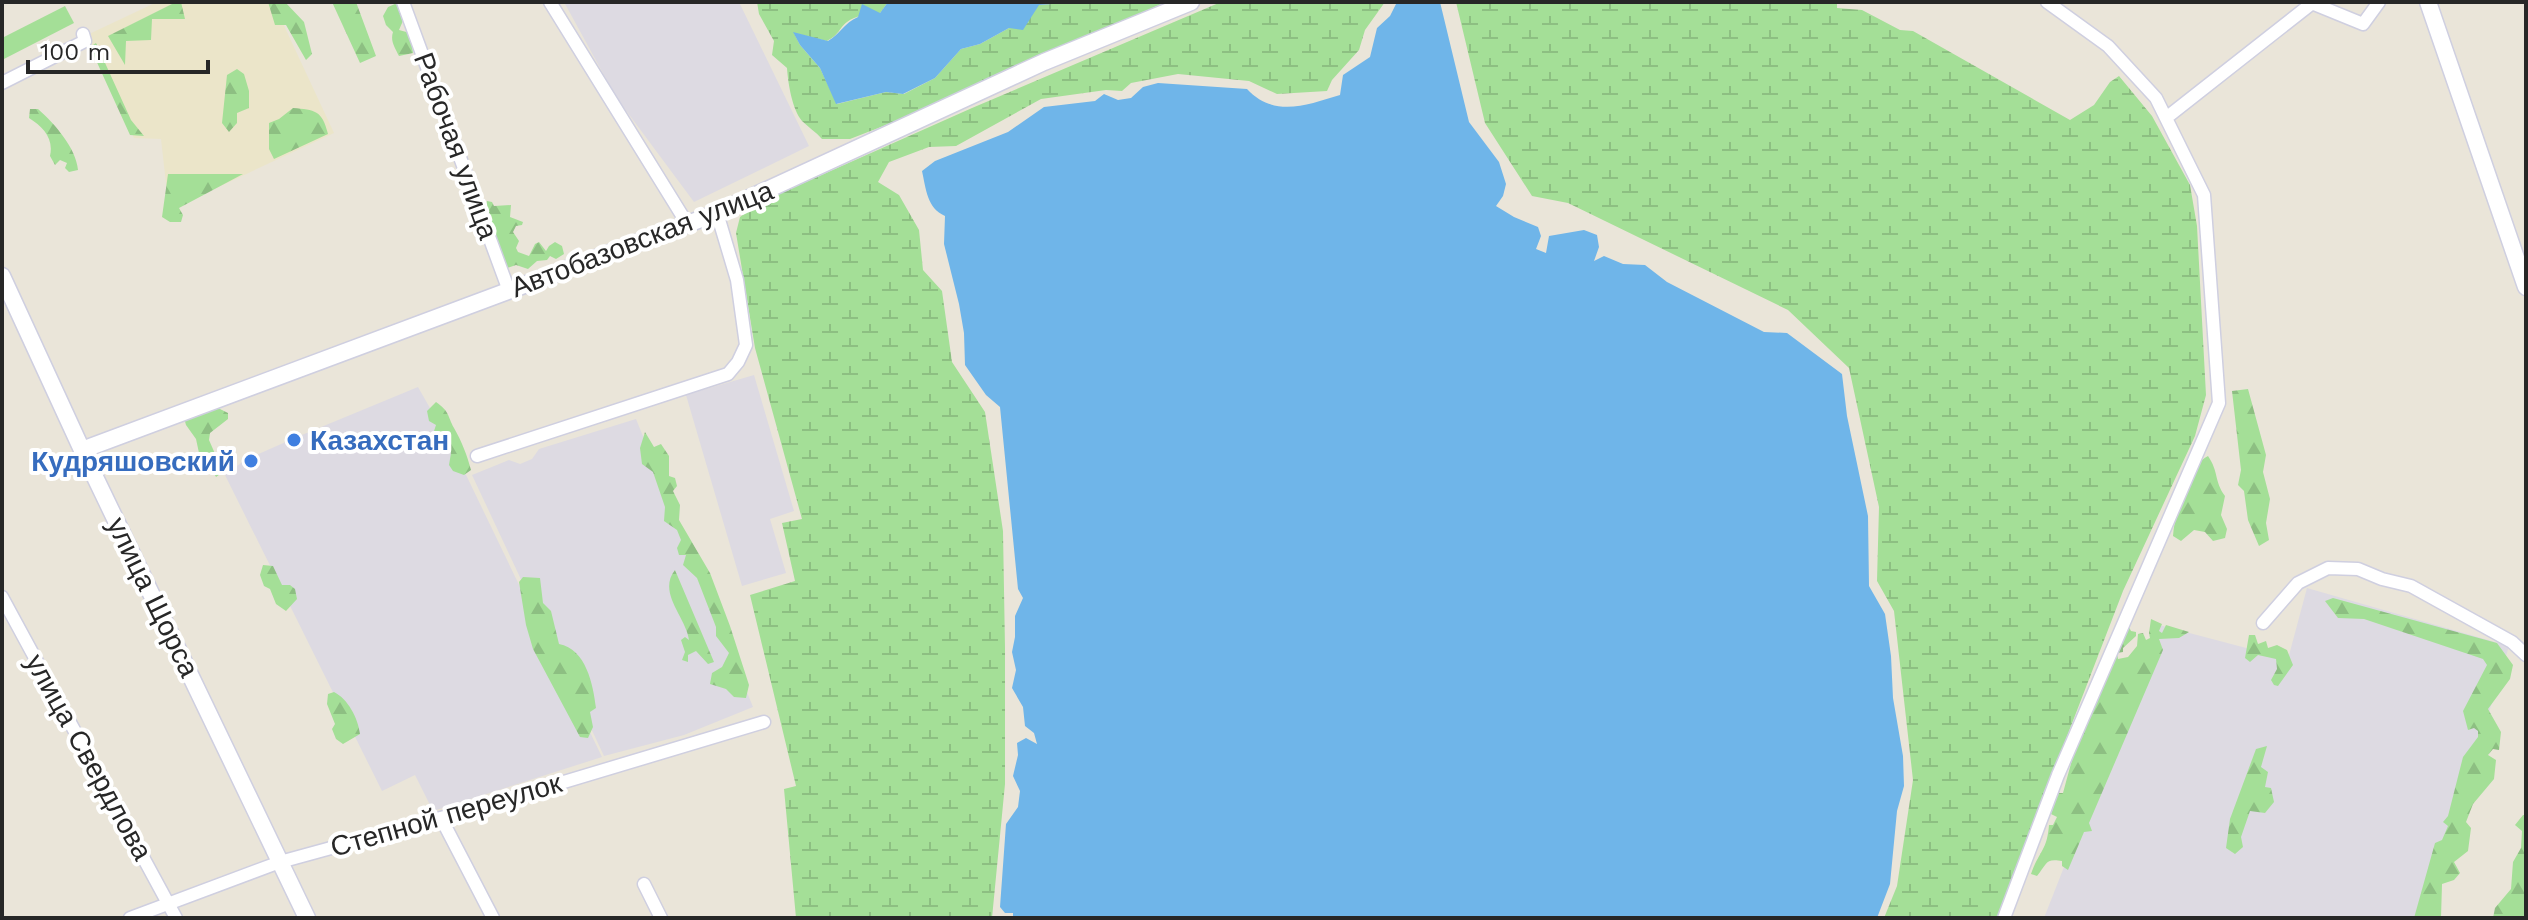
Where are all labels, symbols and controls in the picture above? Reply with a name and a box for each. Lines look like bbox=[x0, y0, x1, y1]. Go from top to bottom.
scale bar bbox=[28, 24, 208, 74]
text: 100 m bbox=[40, 38, 110, 66]
street label: Рабочая улица bbox=[407, 48, 505, 244]
street label: Автобазовская улица bbox=[506, 174, 778, 304]
place label: Казахстан bbox=[310, 424, 449, 457]
marker: Казахстан bbox=[285, 431, 303, 449]
place label: Кудряшовский bbox=[31, 445, 235, 478]
marker: Кудряшовский bbox=[242, 452, 260, 470]
street label: улица Щорса bbox=[100, 512, 206, 683]
street label: улица Свердлова bbox=[19, 648, 160, 866]
street label: Степной переулок bbox=[327, 766, 566, 864]

